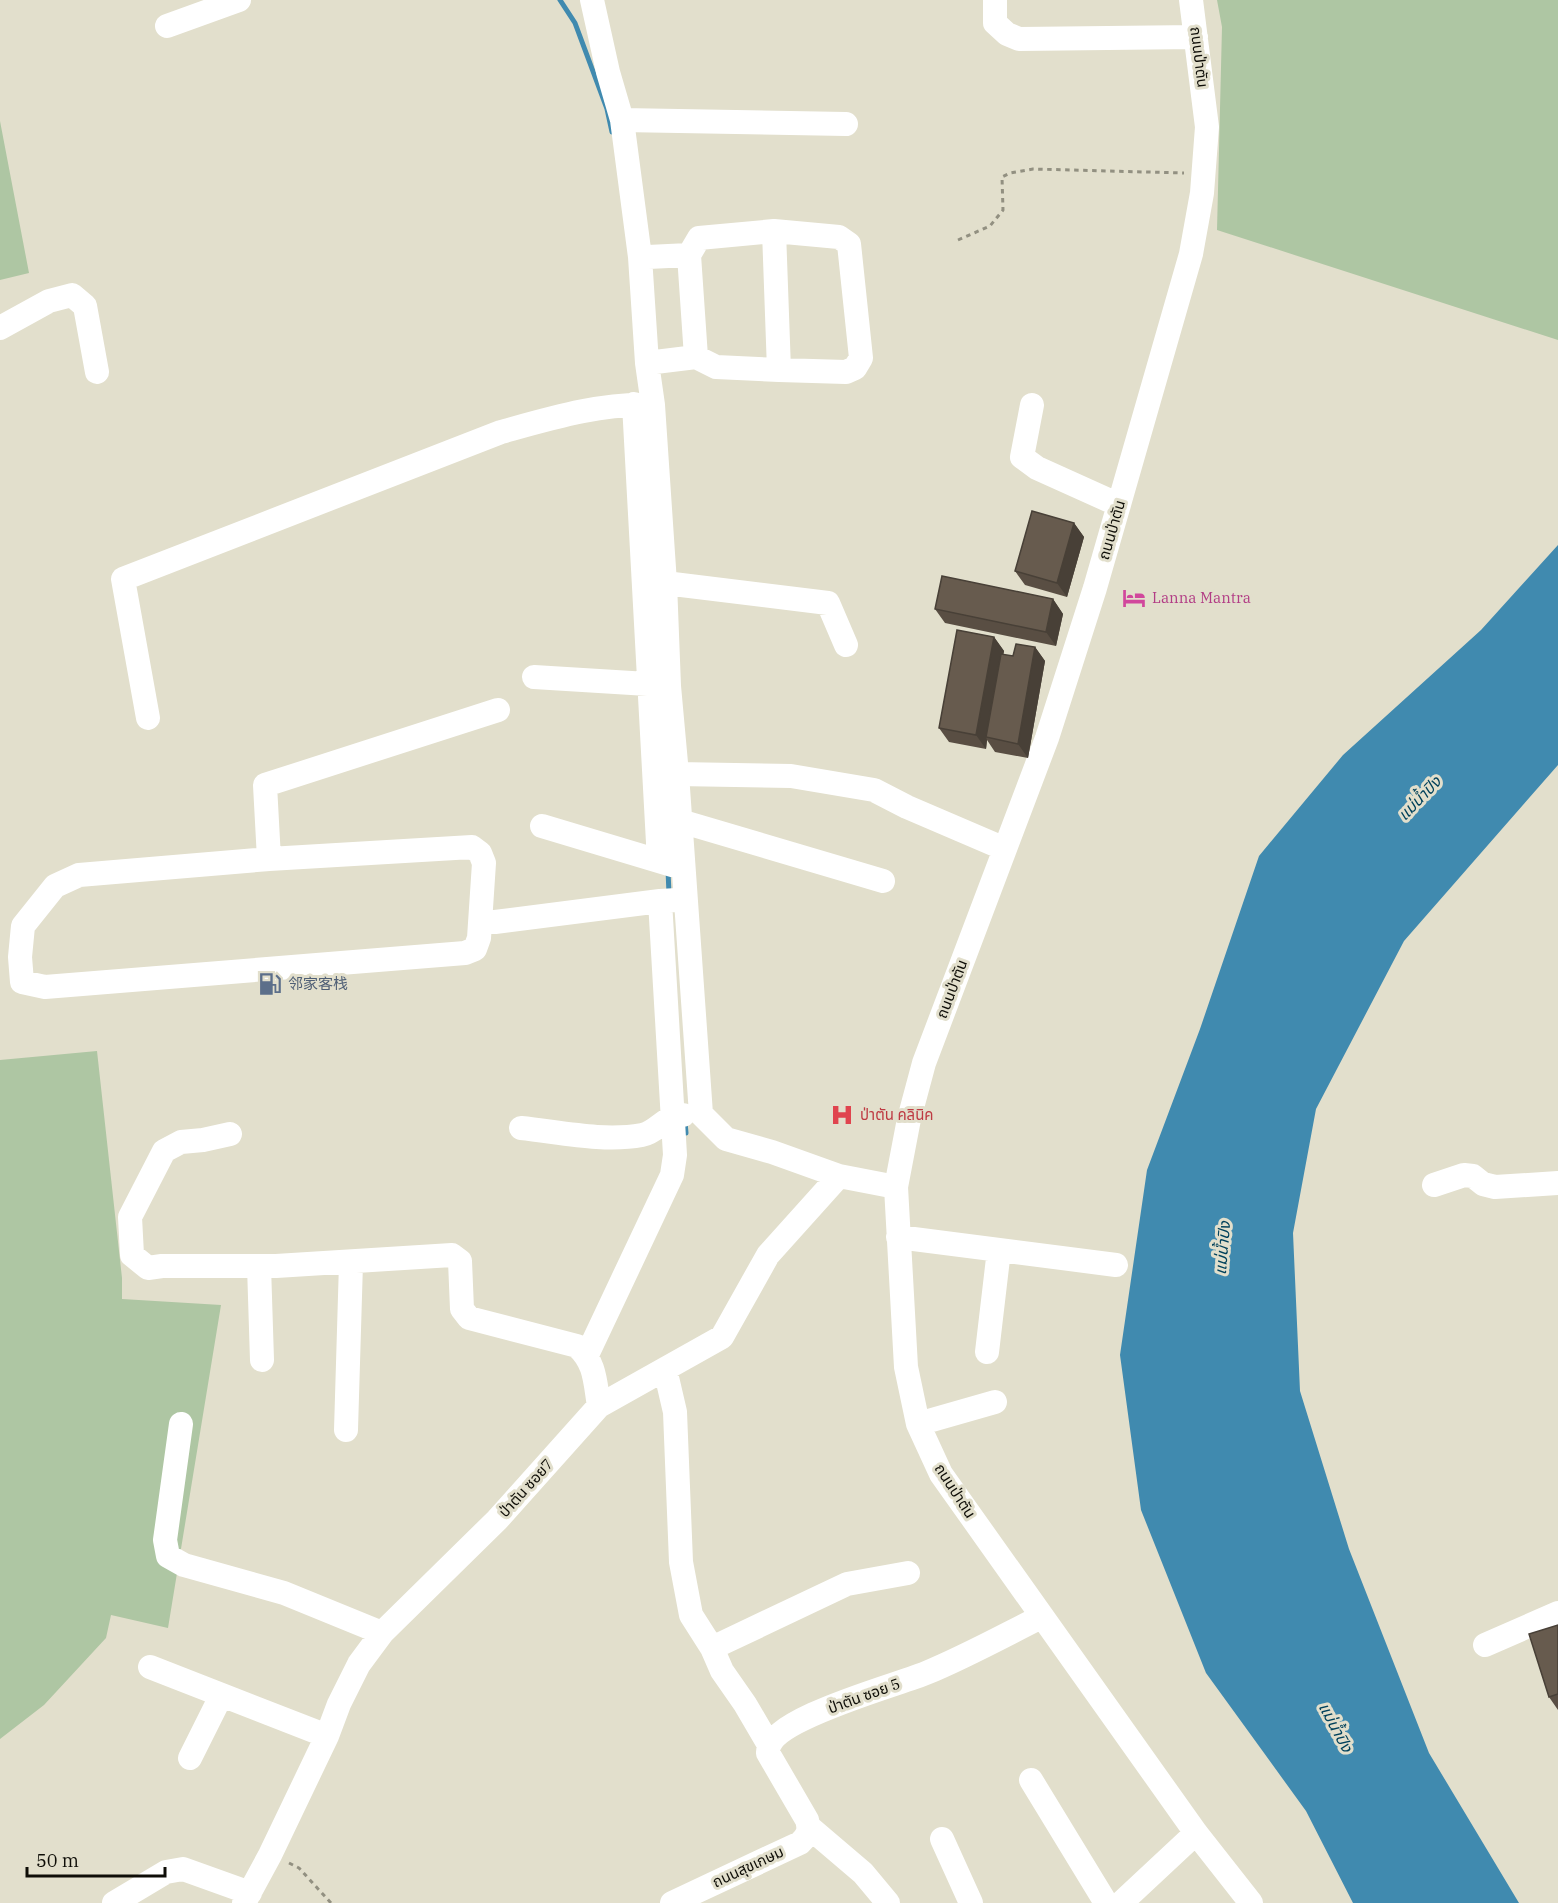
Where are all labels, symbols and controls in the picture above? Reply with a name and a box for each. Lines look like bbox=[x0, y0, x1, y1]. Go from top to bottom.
street label: ถนนป่าตัน bbox=[1186, 25, 1213, 89]
street label: ถนนป่าตัน bbox=[1094, 498, 1129, 562]
hotel icon: Lanna Mantra bbox=[1121, 585, 1147, 611]
place label: Lanna Mantra bbox=[1152, 588, 1251, 607]
water label: แม่น้ำปิง bbox=[1393, 770, 1446, 824]
street label: ถนนป่าตัน bbox=[932, 957, 971, 1021]
fuel station icon: 邻家客栈 bbox=[257, 971, 283, 997]
place label: 邻家客栈 bbox=[288, 974, 348, 993]
hospital icon: ป่าตัน คลินิค bbox=[829, 1102, 855, 1128]
place label: ป่าตัน คลินิค bbox=[860, 1105, 934, 1124]
water label: แม่น้ำปิง bbox=[1209, 1219, 1234, 1276]
street label: ป่าตัน ซอย7 bbox=[494, 1454, 557, 1521]
street label: ถนนป่าตัน bbox=[931, 1460, 980, 1522]
street label: ป่าตัน ซอย 5 bbox=[825, 1674, 903, 1717]
water label: แม่น้ำปิง bbox=[1315, 1698, 1359, 1757]
scale bar bbox=[27, 1840, 165, 1878]
street label: ถนนสุขเกษม bbox=[709, 1842, 786, 1891]
text: 50 m bbox=[36, 1849, 79, 1872]

